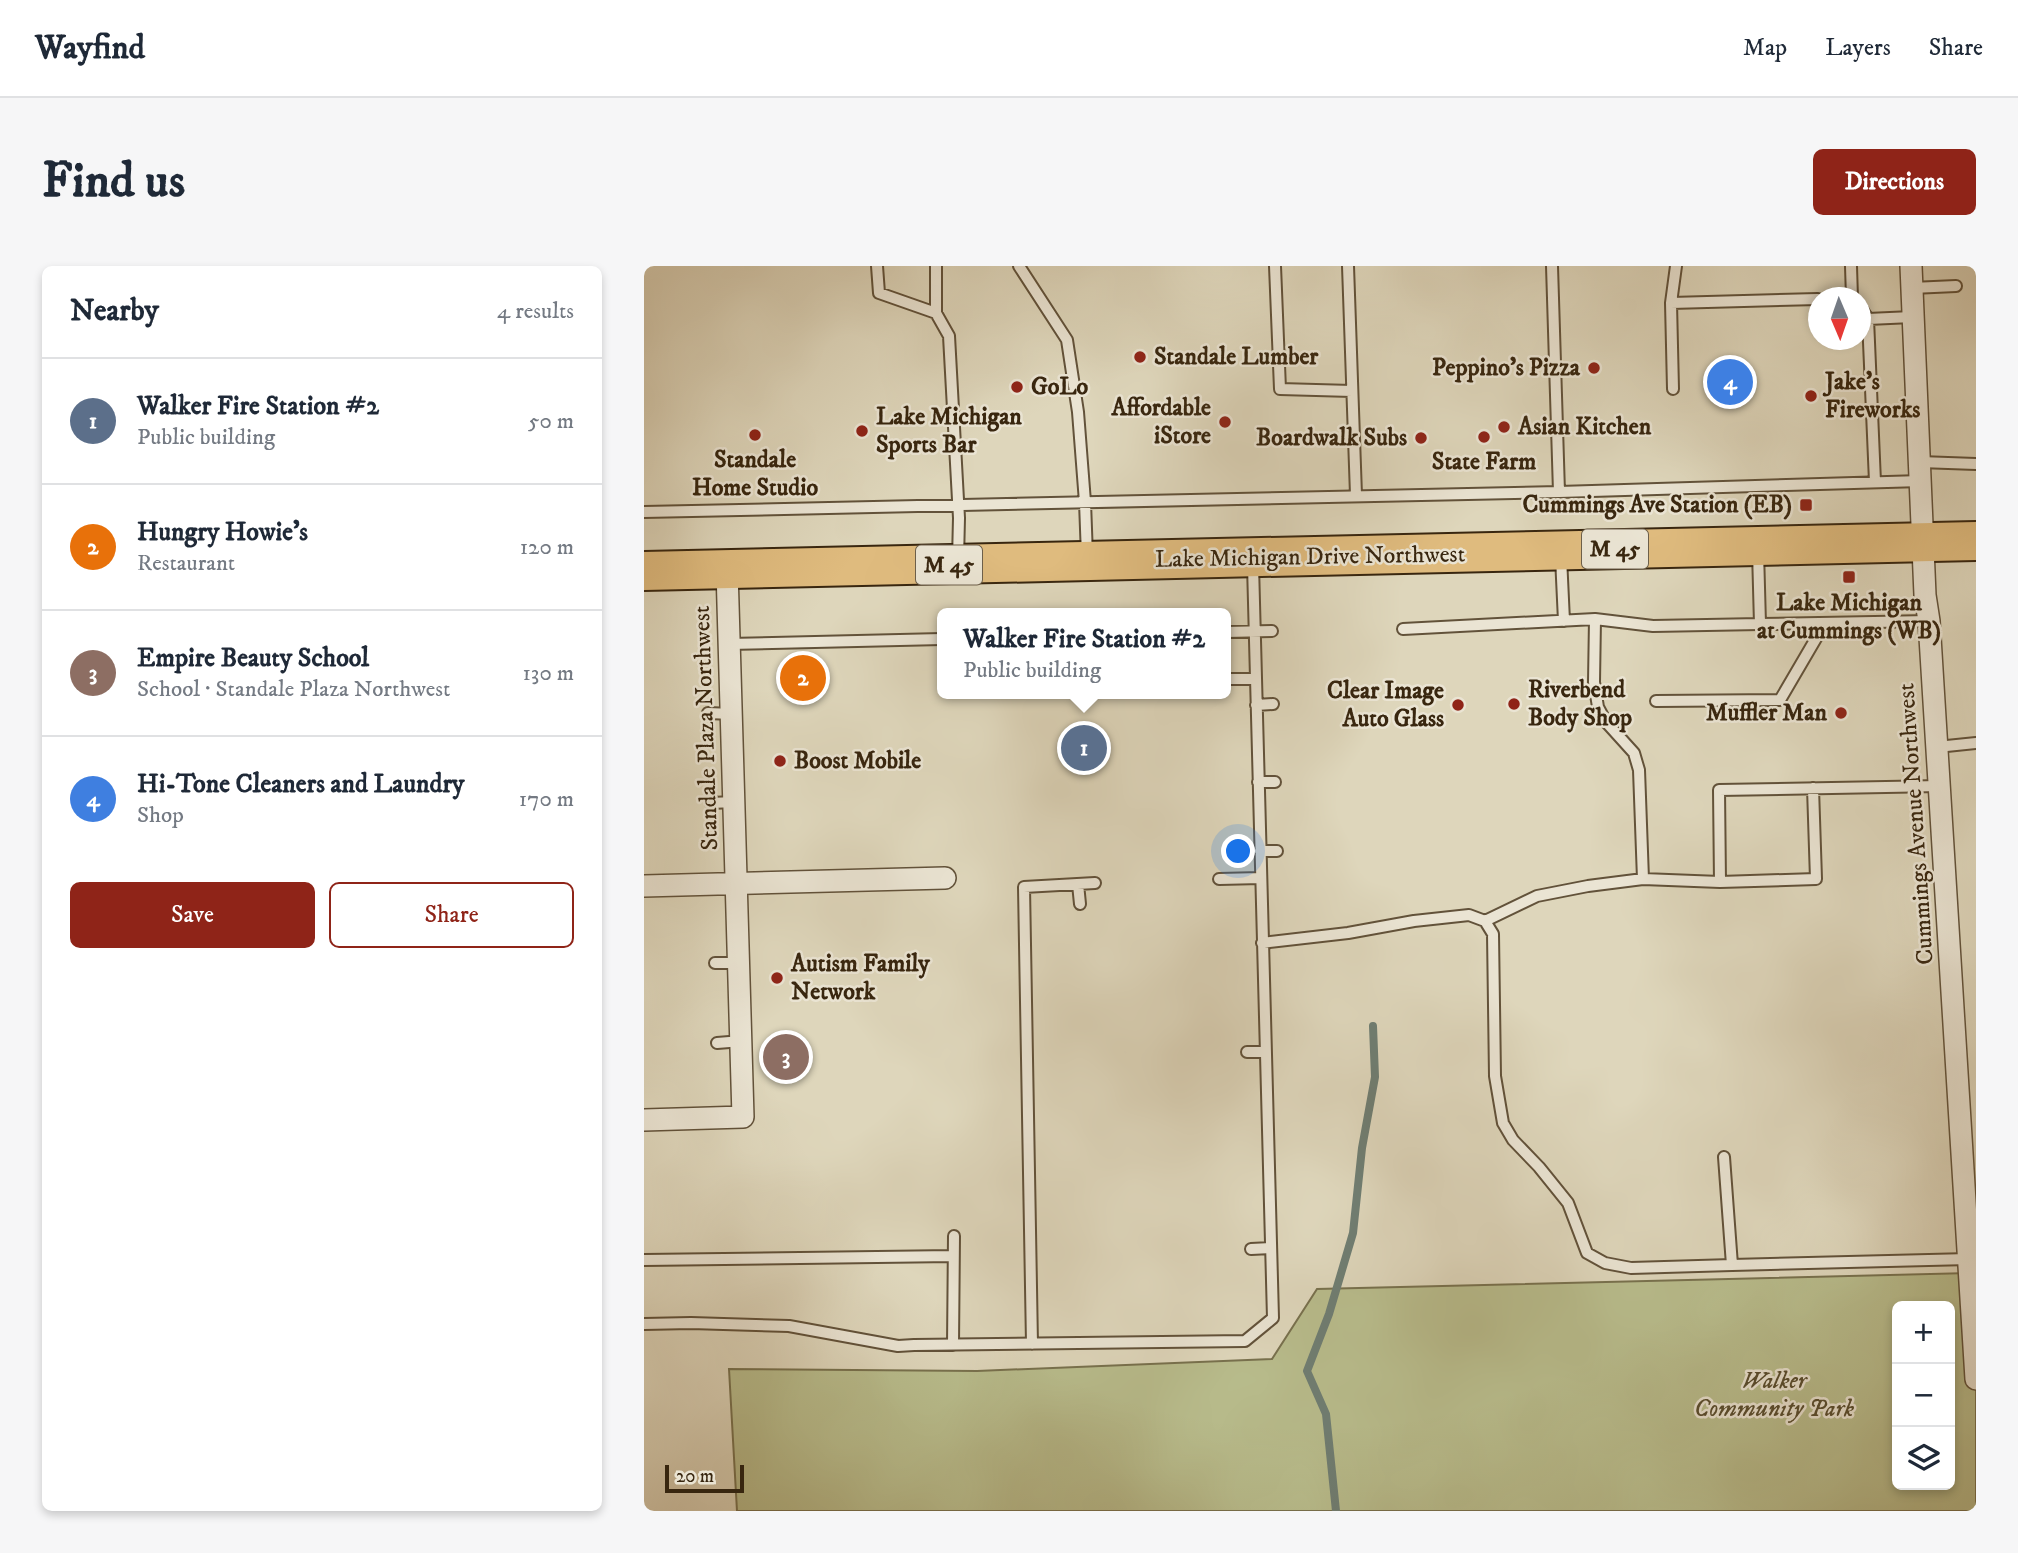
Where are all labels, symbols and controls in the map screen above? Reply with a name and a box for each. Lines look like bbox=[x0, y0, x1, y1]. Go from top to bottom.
text: Wayfind bbox=[35, 28, 145, 69]
text: Map bbox=[1743, 33, 1787, 63]
text: Layers bbox=[1825, 33, 1891, 63]
text: Share bbox=[1929, 33, 1983, 63]
button: Directions bbox=[1813, 149, 1976, 215]
text: Find us bbox=[42, 151, 185, 213]
north arrow bbox=[1808, 287, 1871, 350]
text: Nearby bbox=[70, 293, 159, 330]
text: 4 results bbox=[497, 297, 574, 326]
place label: Standale Lumber bbox=[1154, 342, 1319, 372]
marker: Standale Lumber bbox=[1132, 349, 1148, 365]
place label: Peppino's Pizza bbox=[1432, 353, 1581, 383]
pin: 4 bbox=[1707, 356, 1753, 408]
marker: Peppino's Pizza bbox=[1586, 360, 1602, 376]
place label: Jake's Fireworks bbox=[1822, 367, 1920, 425]
place label: GoLo bbox=[1031, 372, 1088, 402]
marker: GoLo bbox=[1009, 379, 1025, 395]
marker: Jake's Fireworks bbox=[1803, 388, 1819, 404]
text: Walker Fire Station #2 bbox=[137, 390, 379, 423]
place label: Affordable iStore bbox=[1111, 393, 1211, 451]
place label: Lake Michigan Sports Bar bbox=[876, 402, 1022, 460]
text: 1 bbox=[89, 407, 97, 436]
text: 50 m bbox=[528, 407, 574, 436]
place label: Asian Kitchen bbox=[1517, 412, 1652, 442]
marker: Affordable iStore bbox=[1217, 414, 1233, 430]
marker: Asian Kitchen bbox=[1496, 419, 1512, 435]
text: Public building bbox=[137, 423, 275, 452]
marker: Lake Michigan Sports Bar bbox=[854, 423, 870, 439]
place label: Boardwalk Subs bbox=[1256, 423, 1407, 453]
marker: Standale Home Studio bbox=[747, 427, 763, 443]
marker: State Farm bbox=[1476, 429, 1492, 445]
marker: Boardwalk Subs bbox=[1413, 430, 1429, 446]
place label: Standale Home Studio bbox=[692, 445, 818, 503]
place label: State Farm bbox=[1432, 447, 1536, 477]
place label: Cummings Ave Station (EB) bbox=[1522, 490, 1792, 520]
marker: Cummings Ave Station (EB) bbox=[1798, 497, 1814, 513]
text: Hungry Howie's bbox=[137, 516, 308, 549]
road number: M 45 bbox=[1582, 530, 1648, 568]
text: 2 bbox=[87, 533, 99, 562]
text: 120 m bbox=[520, 533, 574, 562]
street label: Lake Michigan Drive Northwest bbox=[1155, 539, 1466, 575]
road number: M 45 bbox=[916, 546, 982, 584]
text: Restaurant bbox=[137, 549, 235, 578]
marker: Lake Michigan at Cummings (WB) bbox=[1841, 569, 1857, 585]
place label: Lake Michigan at Cummings (WB) bbox=[1757, 588, 1941, 646]
street label: Standale Plaza Northwest bbox=[687, 605, 725, 851]
popup bbox=[937, 608, 1231, 699]
text: Walker Fire Station #2 bbox=[963, 623, 1205, 656]
text: Empire Beauty School bbox=[137, 642, 369, 675]
pin: 2 bbox=[780, 652, 826, 704]
text: Public building bbox=[963, 656, 1101, 685]
text: 3 bbox=[89, 659, 97, 688]
text: 130 m bbox=[522, 659, 574, 688]
text: School · Standale Plaza Northwest bbox=[137, 675, 450, 704]
place label: Riverbend Body Shop bbox=[1528, 675, 1632, 733]
place label: Clear Image Auto Glass bbox=[1327, 676, 1444, 734]
street label: Cummings Avenue Northwest bbox=[1891, 682, 1941, 966]
marker: Riverbend Body Shop bbox=[1506, 696, 1522, 712]
marker: Clear Image Auto Glass bbox=[1450, 697, 1466, 713]
place label: Muffler Man bbox=[1706, 698, 1827, 728]
marker: Muffler Man bbox=[1833, 705, 1849, 721]
pin: 1 bbox=[1061, 722, 1107, 774]
place label: Boost Mobile bbox=[794, 746, 921, 776]
marker: Boost Mobile bbox=[772, 753, 788, 769]
text: Hi-Tone Cleaners and Laundry bbox=[137, 768, 464, 801]
text: 4 bbox=[86, 785, 100, 814]
text: 170 m bbox=[519, 785, 574, 814]
text: Shop bbox=[137, 801, 184, 830]
your location bbox=[1221, 834, 1255, 868]
button: Save bbox=[70, 882, 315, 948]
button: Share bbox=[329, 882, 574, 948]
place label: Autism Family Network bbox=[790, 949, 930, 1007]
marker: Autism Family Network bbox=[769, 970, 785, 986]
pin: 3 bbox=[763, 1031, 809, 1083]
map controls bbox=[1892, 1301, 1955, 1490]
button: + bbox=[1892, 1301, 1955, 1364]
button: − bbox=[1892, 1364, 1955, 1427]
park label: Walker Community Park bbox=[1694, 1366, 1854, 1424]
button: layers bbox=[1892, 1427, 1955, 1490]
scale bar bbox=[665, 1462, 744, 1494]
text: 20 m bbox=[676, 1465, 714, 1488]

